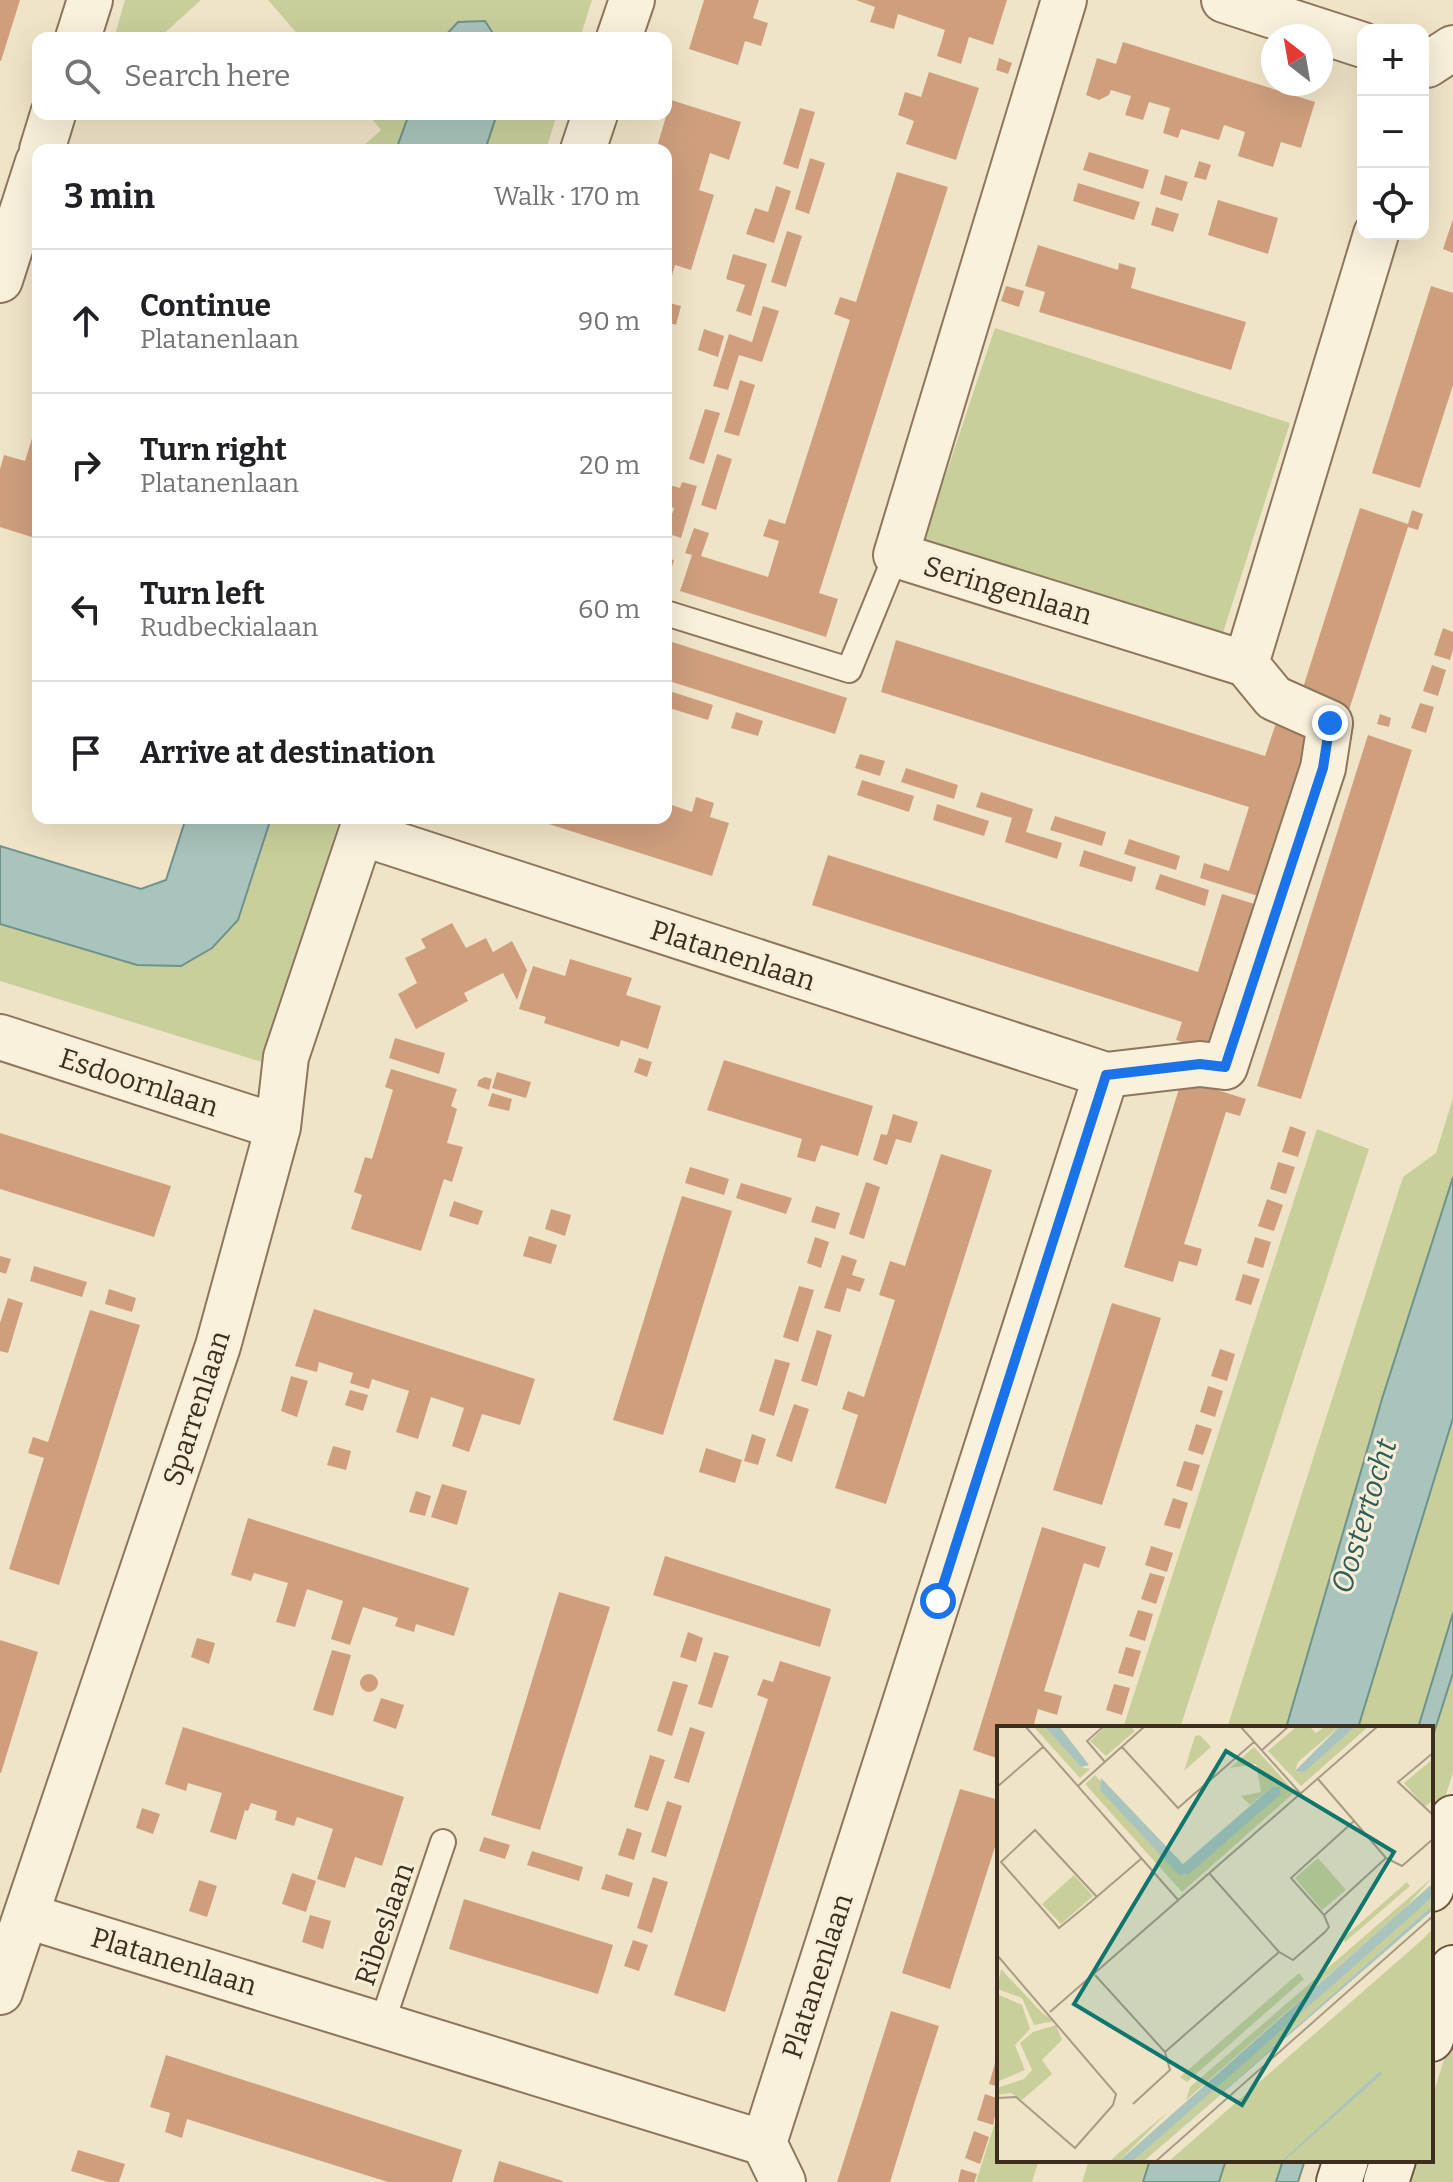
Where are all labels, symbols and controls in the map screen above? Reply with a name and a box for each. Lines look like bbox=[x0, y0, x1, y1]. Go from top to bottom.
north arrow bbox=[1261, 24, 1333, 96]
map controls bbox=[1357, 24, 1429, 240]
button: + bbox=[1357, 24, 1429, 96]
search box bbox=[32, 32, 672, 120]
icon: search bbox=[60, 54, 104, 98]
text: Search here bbox=[124, 58, 291, 94]
button: − bbox=[1357, 96, 1429, 168]
button: locate bbox=[1357, 168, 1429, 240]
text: 3 min bbox=[64, 176, 155, 217]
text: Walk · 170 m bbox=[494, 181, 640, 212]
text: Continue bbox=[140, 288, 271, 324]
icon: ahead bbox=[64, 299, 108, 343]
text: 90 m bbox=[578, 306, 640, 337]
text: Platanenlaan bbox=[140, 324, 299, 355]
text: Turn right bbox=[140, 432, 287, 468]
icon: right bbox=[64, 443, 108, 487]
text: 20 m bbox=[579, 450, 640, 481]
text: Platanenlaan bbox=[140, 468, 299, 499]
street label: Seringenlaan bbox=[920, 549, 1096, 632]
text: Turn left bbox=[140, 576, 265, 612]
icon: left bbox=[64, 587, 108, 631]
text: 60 m bbox=[578, 594, 640, 625]
text: Rudbeckialaan bbox=[140, 612, 318, 643]
route end bbox=[1312, 705, 1348, 741]
icon: arrive bbox=[64, 731, 108, 775]
text: Arrive at destination bbox=[140, 735, 435, 771]
street label: Platanenlaan bbox=[646, 913, 820, 998]
street label: Esdoornlaan bbox=[55, 1041, 223, 1124]
street label: Sparrenlaan bbox=[156, 1326, 237, 1490]
water label: Oostertocht bbox=[1324, 1434, 1405, 1597]
route start bbox=[920, 1583, 956, 1619]
inset map bbox=[997, 1726, 1433, 2162]
street label: Ribeslaan bbox=[348, 1858, 421, 1990]
street label: Platanenlaan bbox=[775, 1889, 860, 2063]
street label: Platanenlaan bbox=[87, 1921, 261, 2002]

